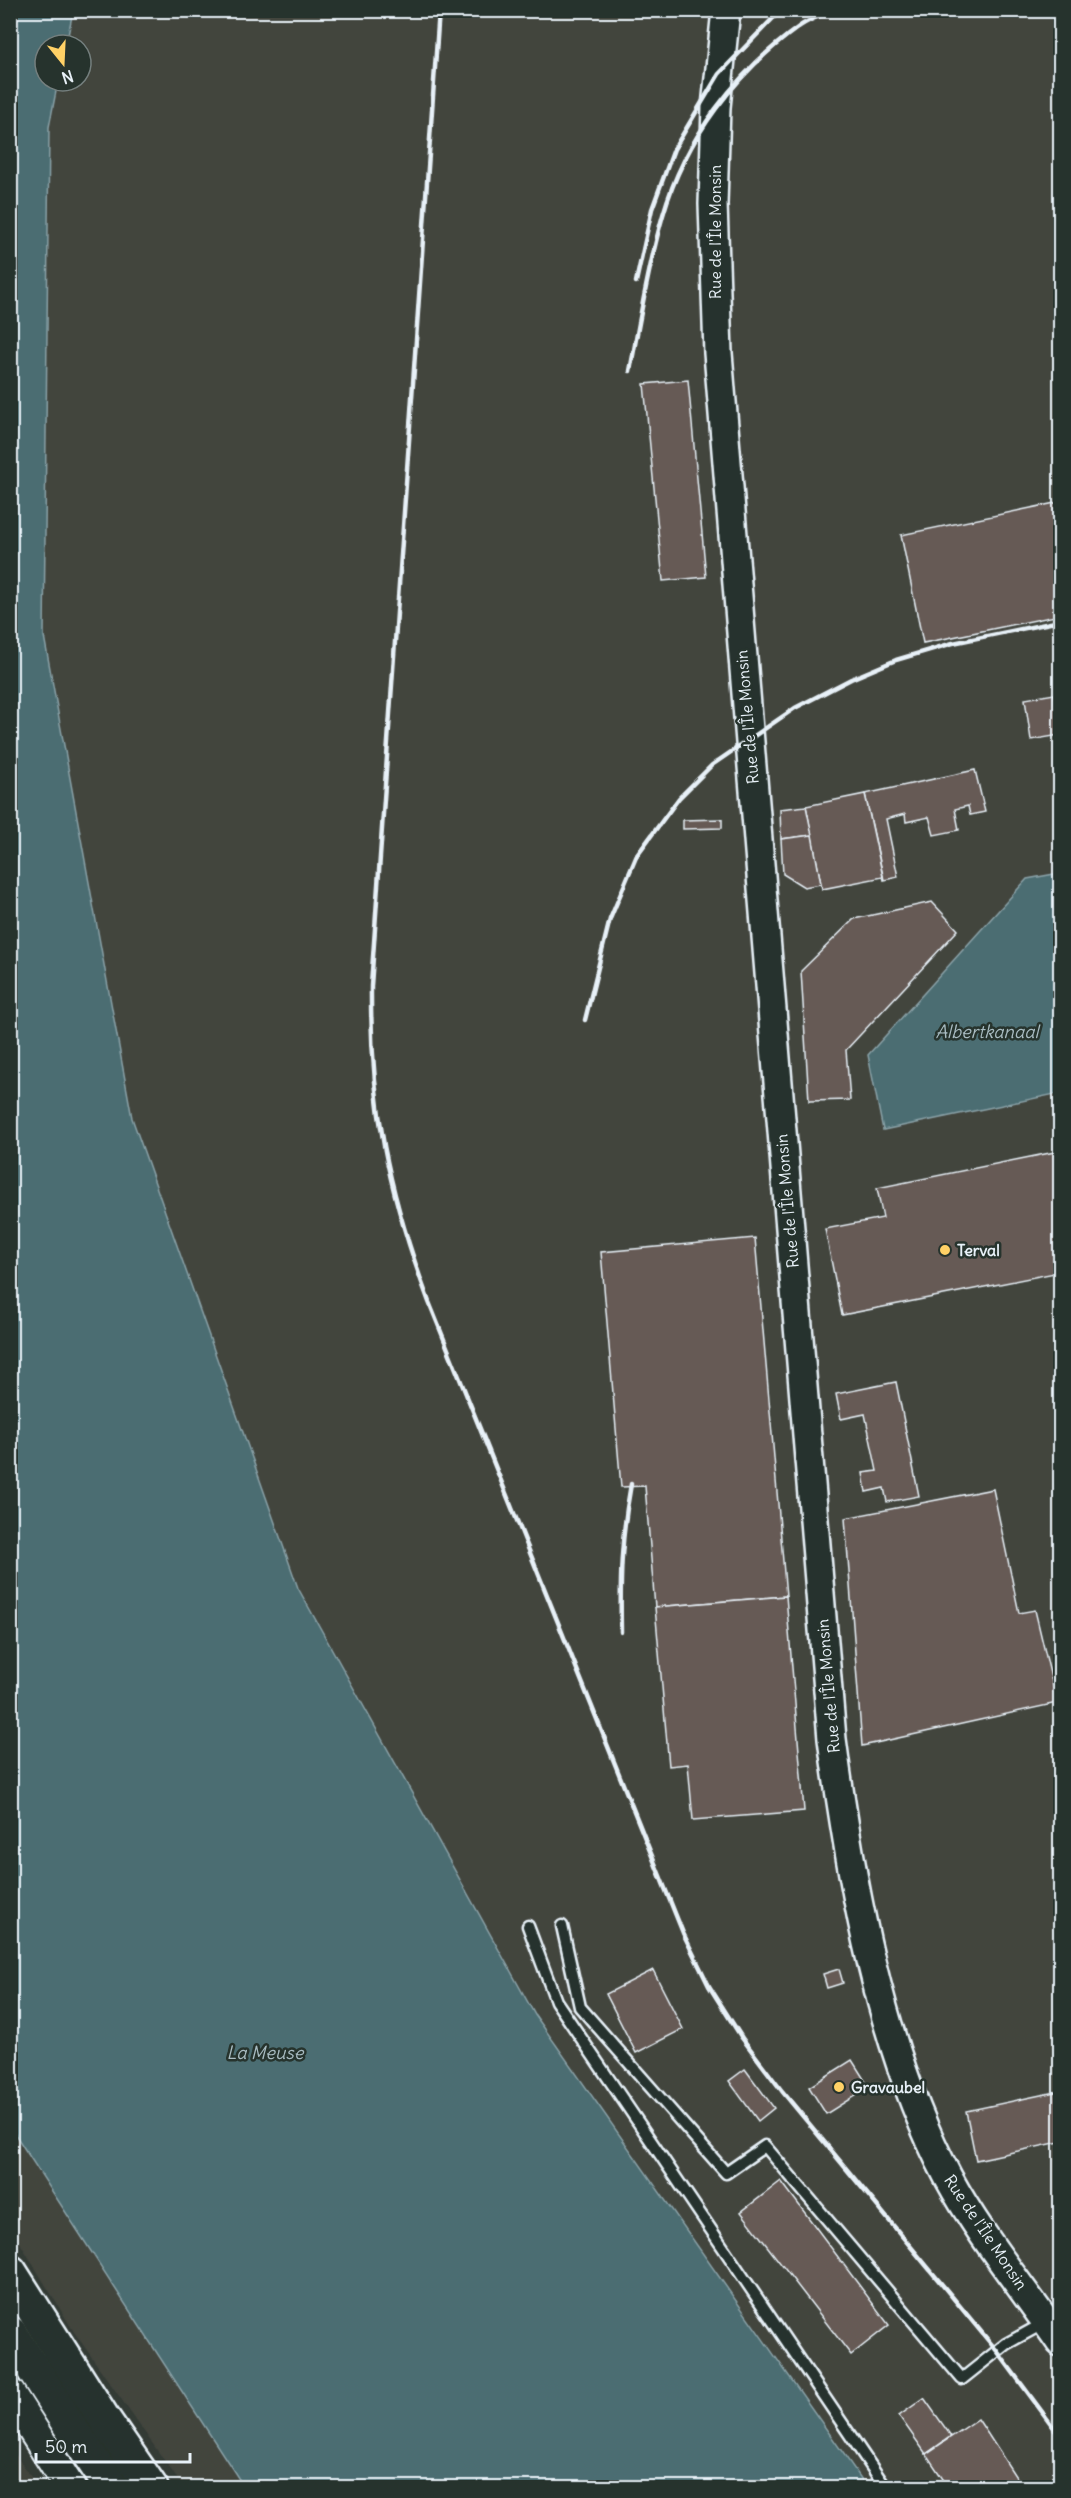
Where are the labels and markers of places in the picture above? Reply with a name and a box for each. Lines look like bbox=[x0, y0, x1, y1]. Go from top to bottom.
place label: Terval bbox=[957, 1240, 1000, 1260]
marker: Terval bbox=[938, 1243, 952, 1257]
place label: Gravaubel bbox=[851, 2077, 925, 2097]
marker: Gravaubel bbox=[832, 2080, 846, 2094]

